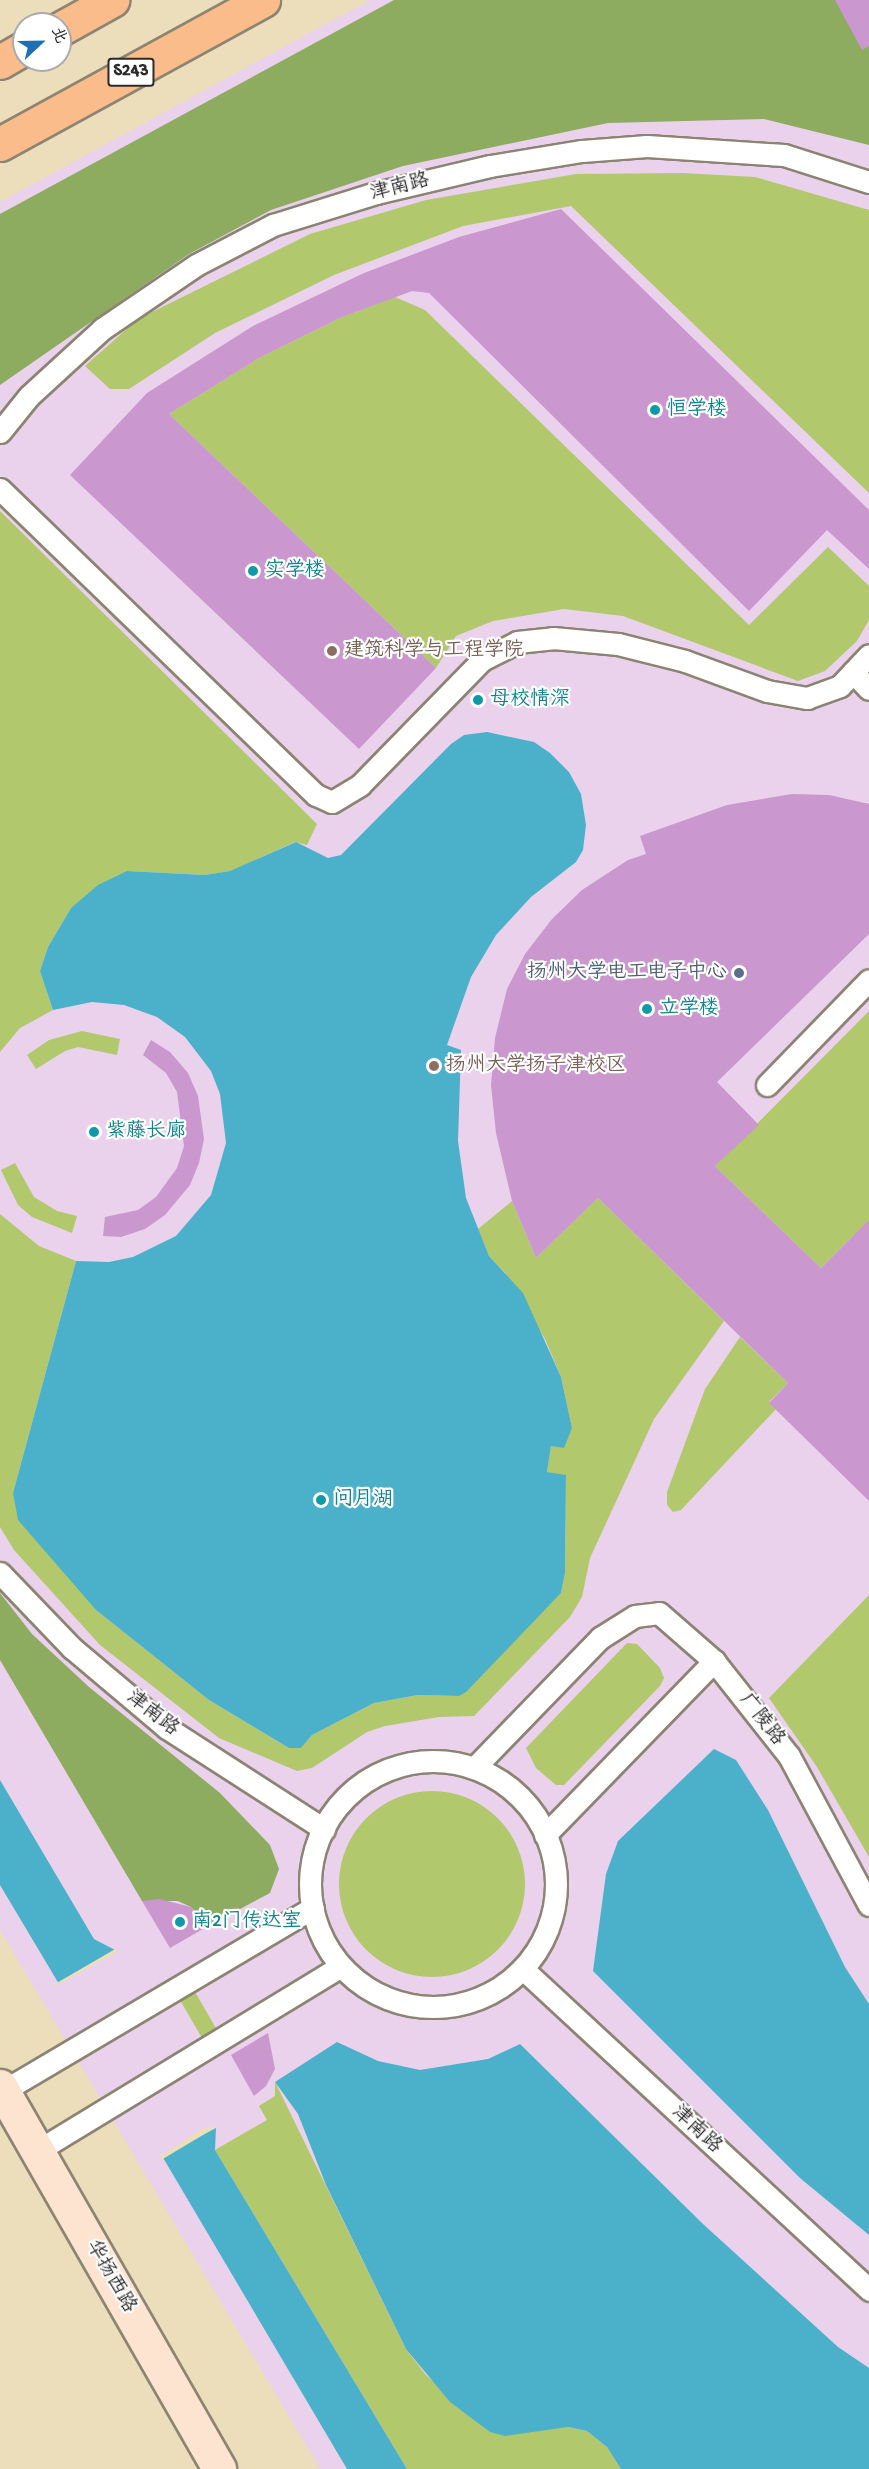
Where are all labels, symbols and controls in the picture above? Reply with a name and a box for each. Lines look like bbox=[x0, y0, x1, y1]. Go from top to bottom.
north arrow bbox=[12, 12, 72, 72]
text: 北 bbox=[45, 25, 69, 47]
road number: S243 bbox=[107, 57, 155, 87]
street label: 津南路 bbox=[368, 169, 432, 207]
place label: 恒学楼 bbox=[667, 398, 727, 422]
marker: 恒学楼 bbox=[648, 403, 662, 417]
place label: 实学楼 bbox=[265, 559, 325, 583]
marker: 实学楼 bbox=[246, 564, 260, 578]
place label: 建筑科学与工程学院 bbox=[344, 639, 524, 663]
marker: 建筑科学与工程学院 bbox=[325, 644, 339, 658]
place label: 母校情深 bbox=[490, 688, 570, 712]
marker: 母校情深 bbox=[471, 693, 485, 707]
place label: 扬州大学电工电子中心 bbox=[527, 961, 727, 985]
marker: 扬州大学电工电子中心 bbox=[732, 966, 746, 980]
place label: 立学楼 bbox=[659, 997, 719, 1021]
marker: 立学楼 bbox=[640, 1002, 654, 1016]
place label: 扬州大学扬子津校区 bbox=[446, 1054, 626, 1078]
marker: 扬州大学扬子津校区 bbox=[427, 1059, 441, 1073]
place label: 紫藤长廊 bbox=[106, 1120, 186, 1144]
marker: 紫藤长廊 bbox=[87, 1125, 101, 1139]
place label: 问月湖 bbox=[333, 1488, 393, 1512]
marker: 问月湖 bbox=[314, 1493, 328, 1507]
street label: 津南路 bbox=[121, 1686, 183, 1742]
street label: 广陵路 bbox=[733, 1689, 789, 1751]
place label: 南2门传达室 bbox=[192, 1910, 302, 1934]
marker: 南2门传达室 bbox=[173, 1915, 187, 1929]
street label: 津南路 bbox=[666, 2101, 726, 2159]
street label: 华扬西路 bbox=[80, 2236, 140, 2318]

